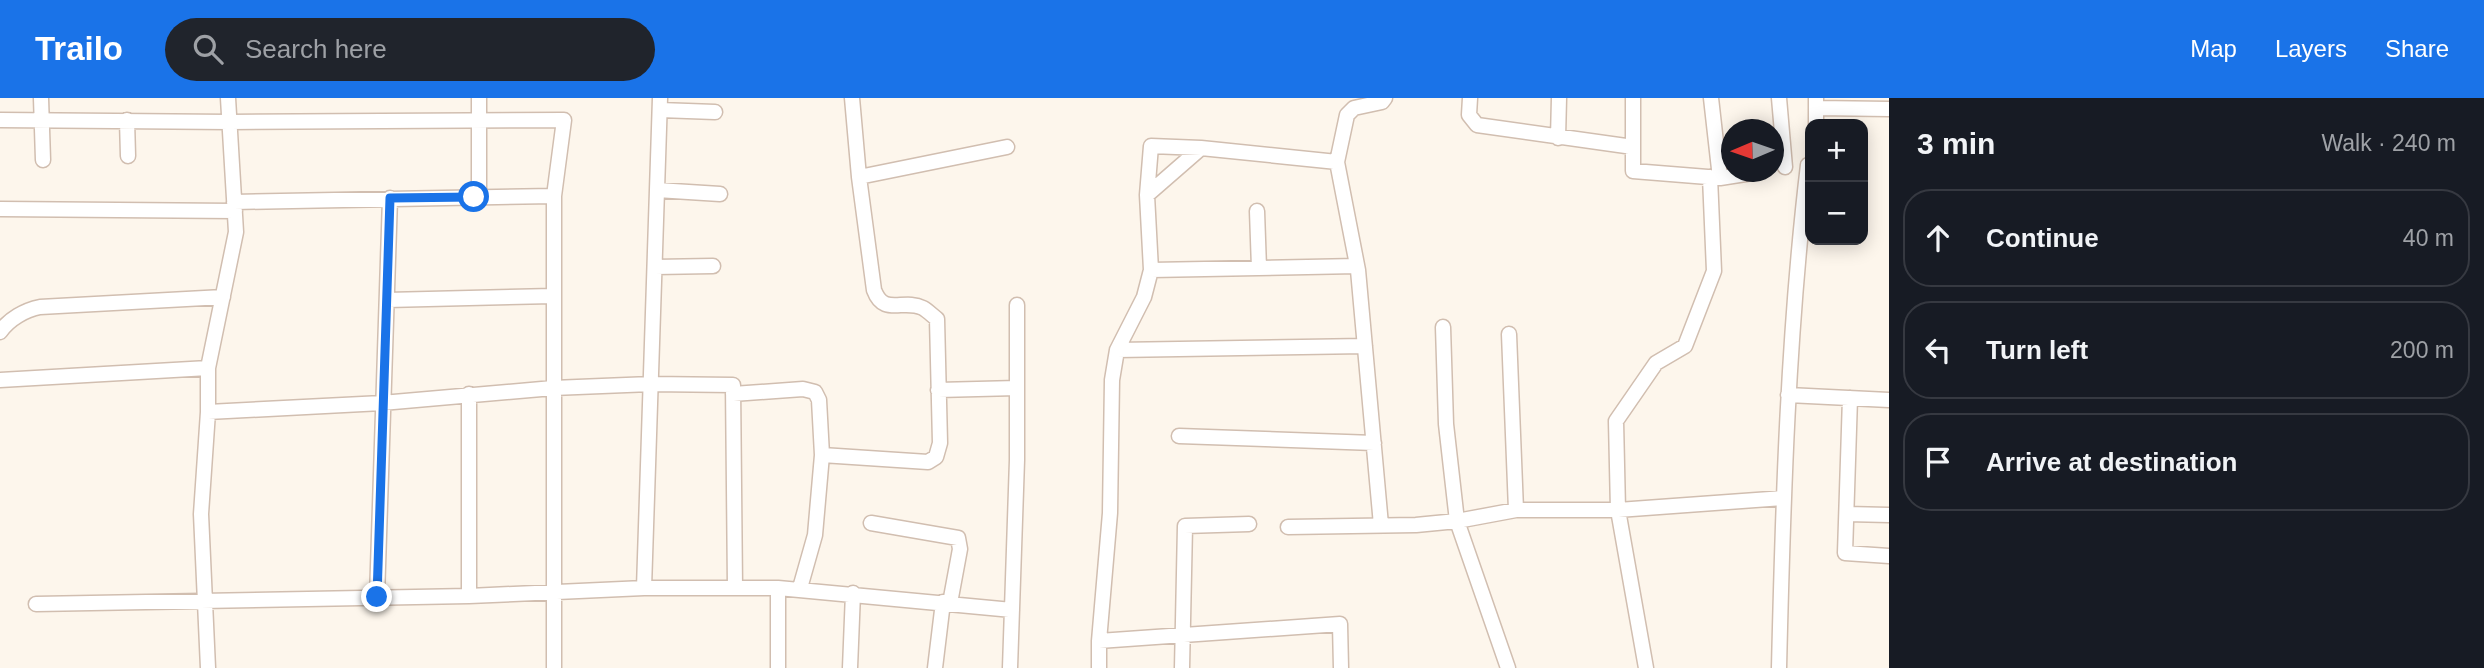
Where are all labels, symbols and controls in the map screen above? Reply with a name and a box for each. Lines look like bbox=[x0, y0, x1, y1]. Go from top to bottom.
search box bbox=[165, 18, 655, 81]
text: Trailo bbox=[35, 30, 123, 67]
icon: search bbox=[189, 30, 227, 68]
text: Search here bbox=[245, 34, 387, 64]
text: Map bbox=[2190, 35, 2237, 62]
text: Layers bbox=[2275, 35, 2347, 62]
text: Share bbox=[2385, 35, 2449, 62]
north arrow bbox=[1721, 119, 1784, 182]
map controls bbox=[1805, 119, 1868, 245]
button: + bbox=[1805, 119, 1868, 182]
text: 3 min bbox=[1917, 127, 1995, 160]
text: Walk · 240 m bbox=[2321, 130, 2456, 156]
route start bbox=[458, 181, 489, 212]
button: − bbox=[1805, 182, 1868, 245]
icon: ahead bbox=[1919, 219, 1957, 257]
text: Continue bbox=[1986, 223, 2099, 253]
text: 40 m bbox=[2403, 225, 2454, 251]
icon: left bbox=[1919, 331, 1957, 369]
text: Turn left bbox=[1986, 335, 2088, 365]
text: 200 m bbox=[2390, 337, 2454, 363]
icon: arrive bbox=[1919, 443, 1957, 481]
text: Arrive at destination bbox=[1986, 447, 2237, 477]
route end bbox=[361, 581, 392, 612]

